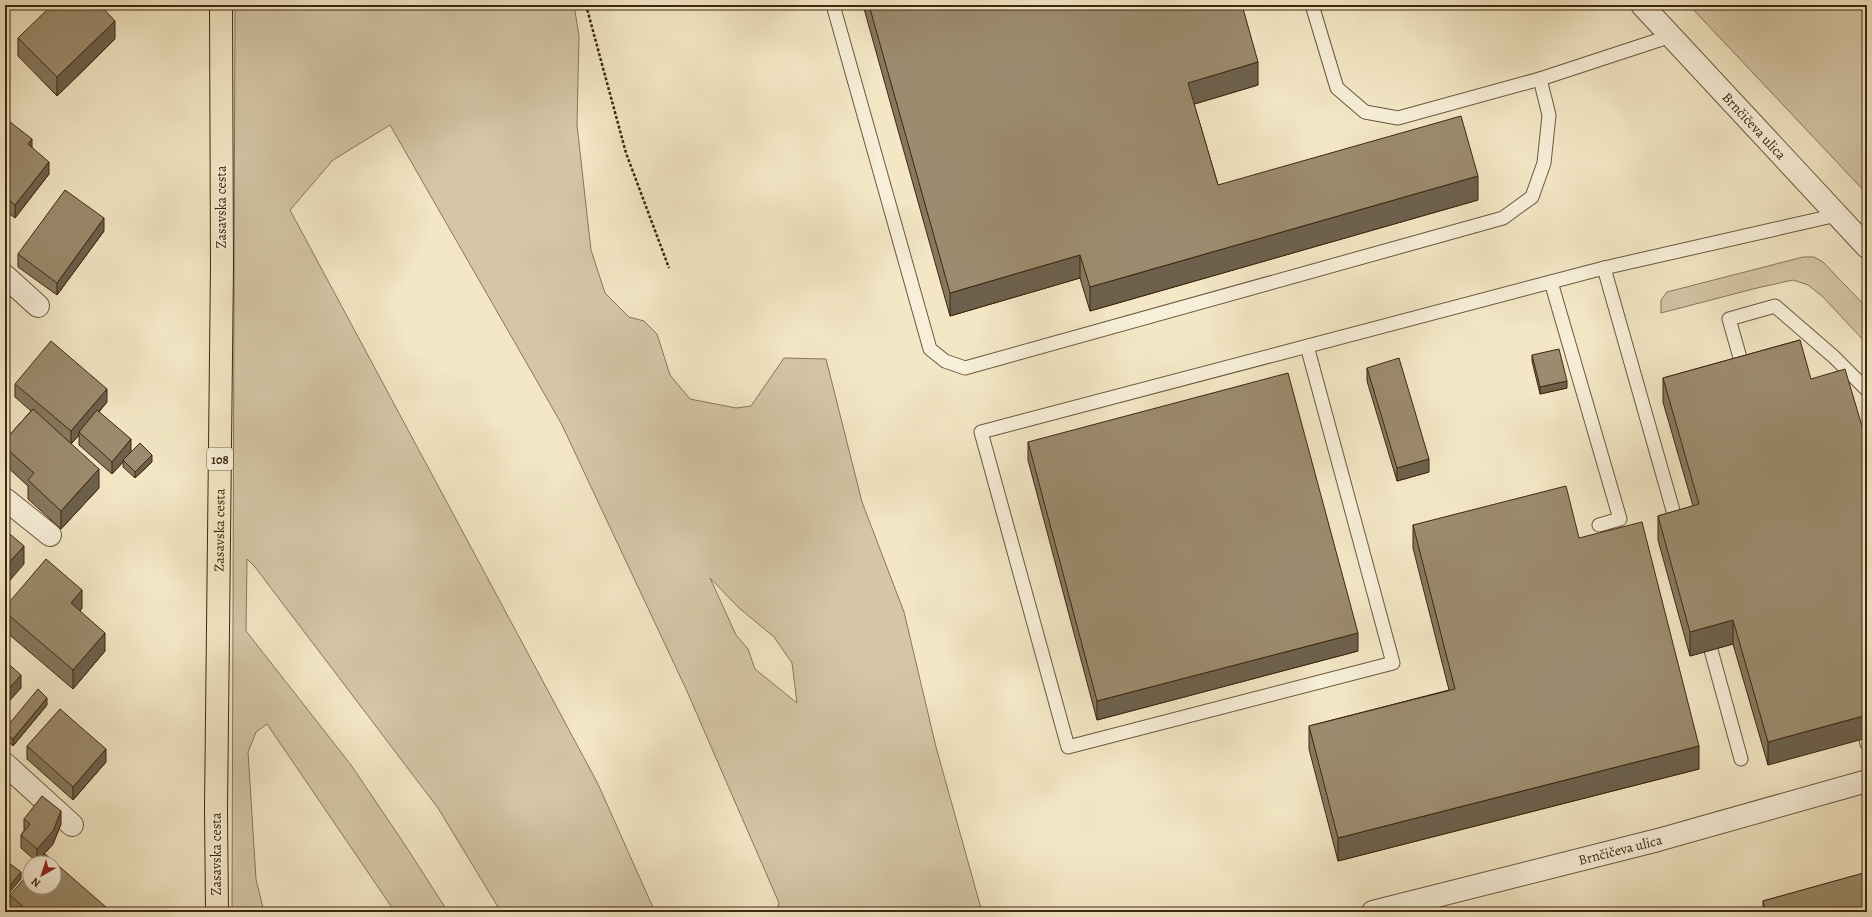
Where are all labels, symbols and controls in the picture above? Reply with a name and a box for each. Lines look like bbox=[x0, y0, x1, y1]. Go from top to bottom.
street label: Brnčičeva ulica bbox=[1718, 88, 1790, 164]
street label: Zasavska cesta bbox=[212, 165, 231, 248]
road number: 108 bbox=[207, 448, 233, 470]
street label: Zasavska cesta bbox=[210, 488, 230, 572]
street label: Zasavska cesta bbox=[207, 812, 226, 895]
street label: Brnčičeva ulica bbox=[1576, 830, 1665, 870]
north arrow bbox=[22, 855, 62, 895]
text: N bbox=[28, 874, 44, 891]

